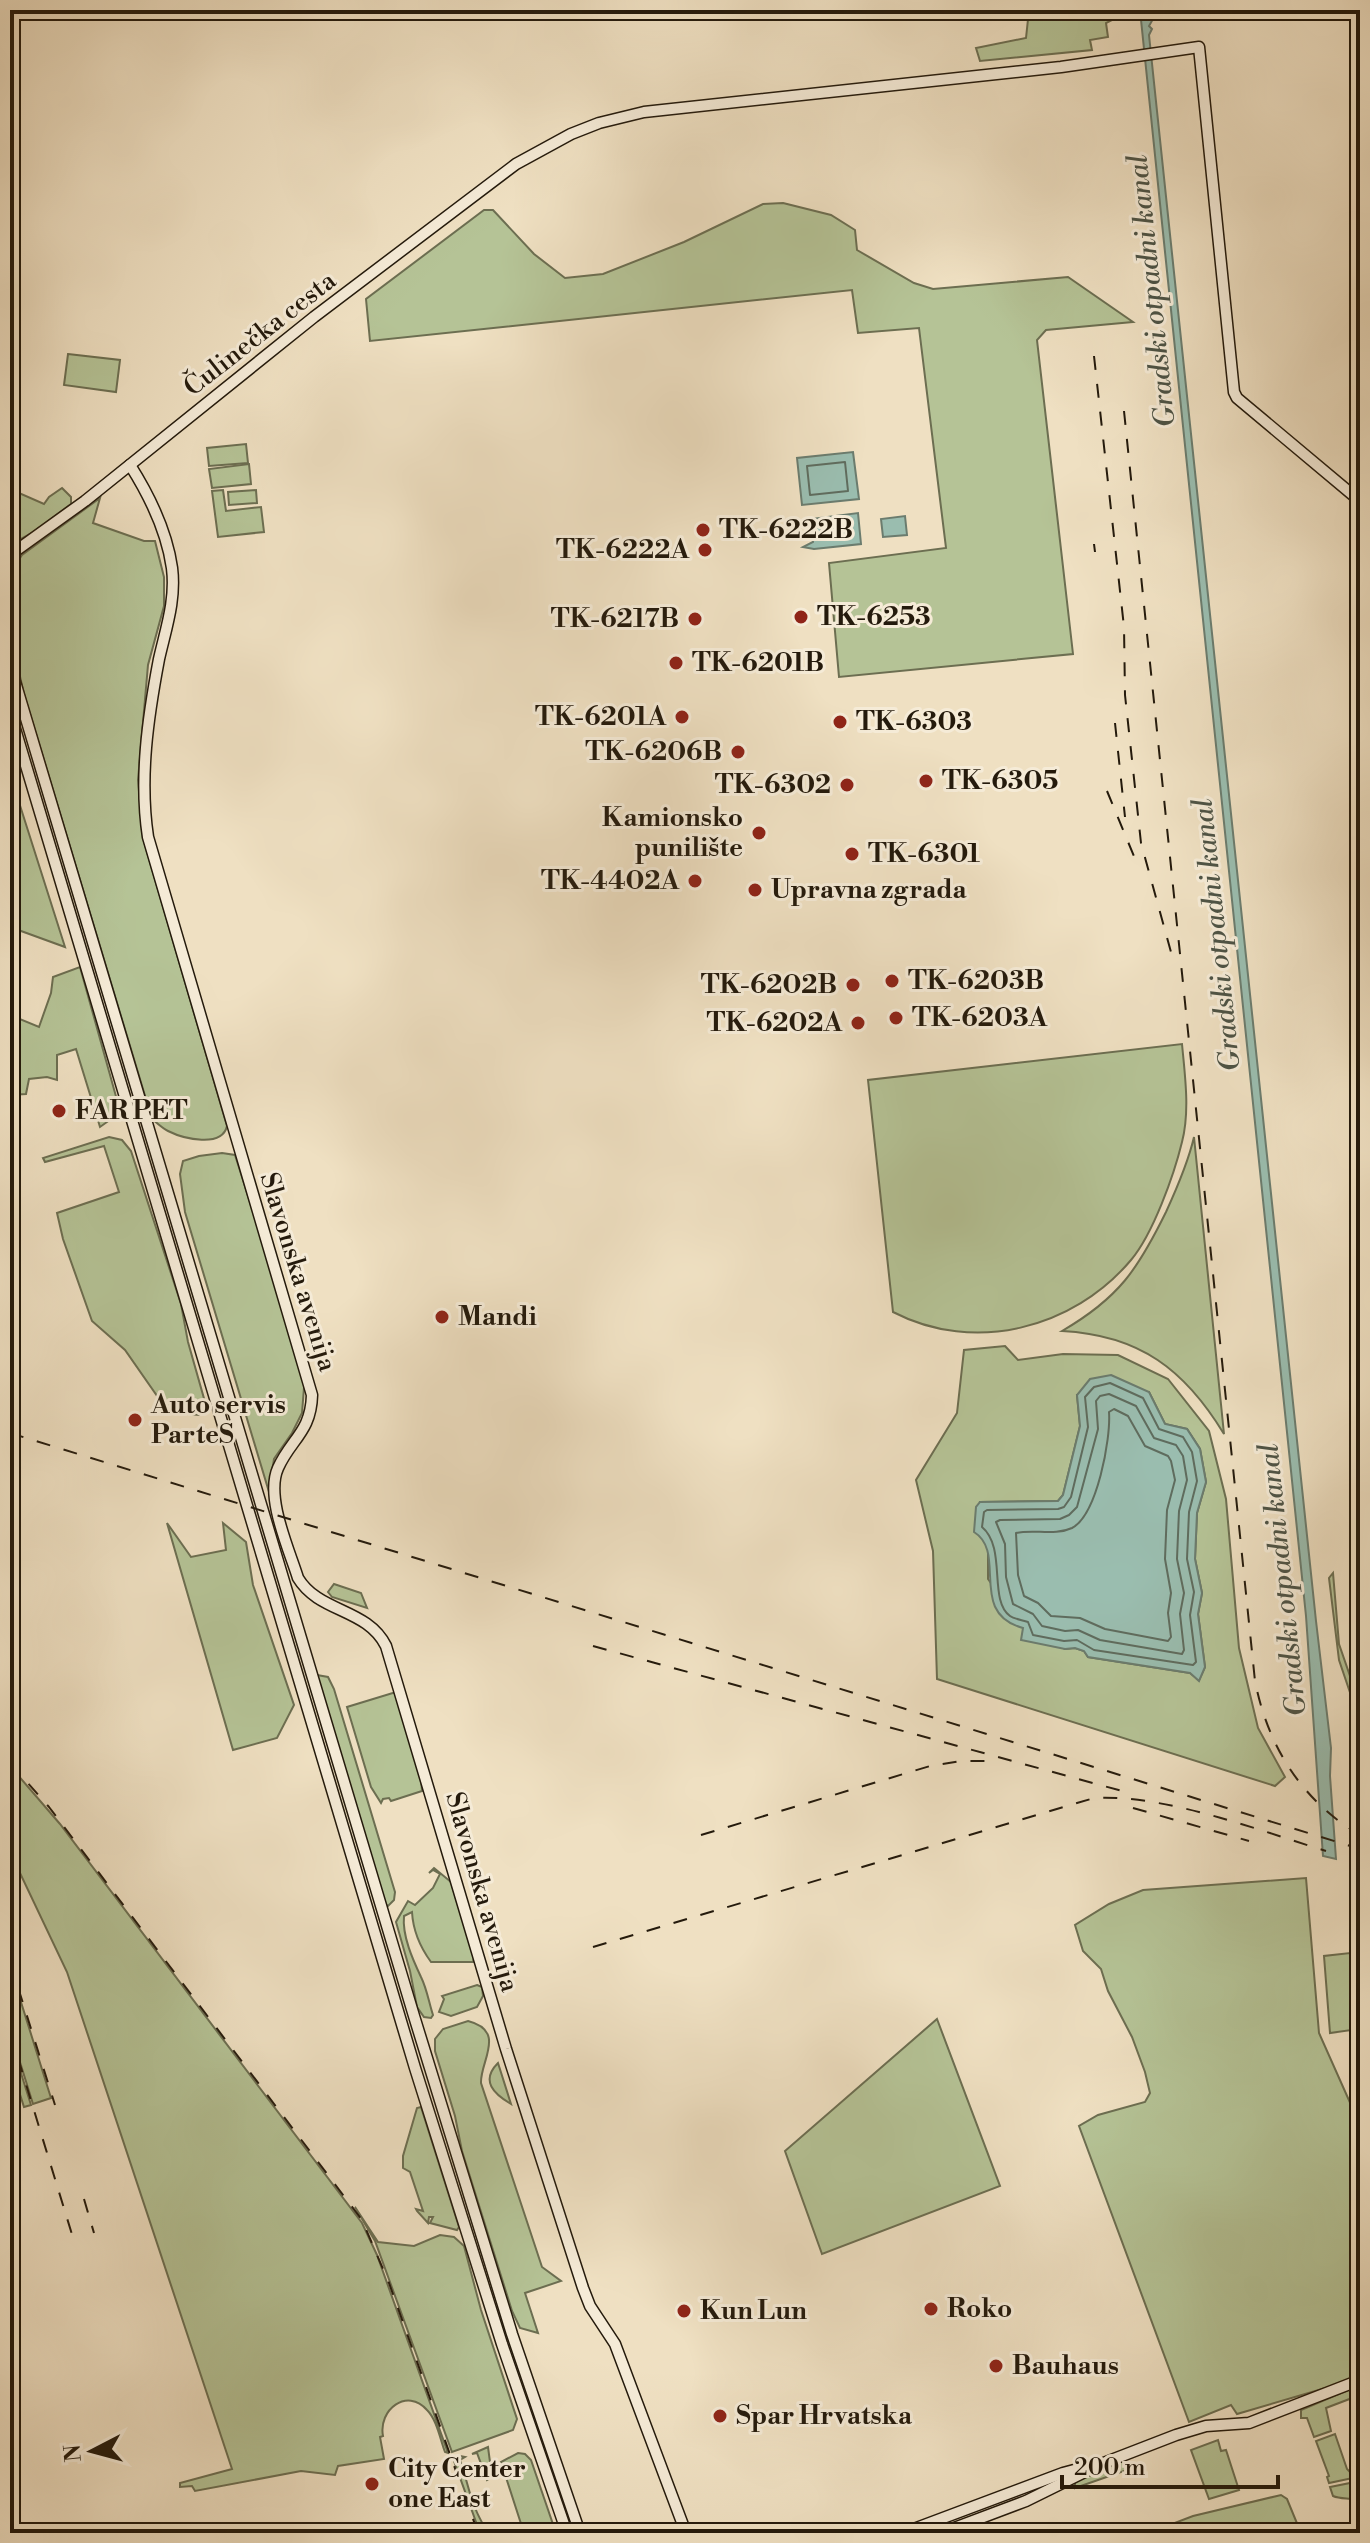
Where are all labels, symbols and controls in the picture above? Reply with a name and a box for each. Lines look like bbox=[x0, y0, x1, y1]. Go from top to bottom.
water label: Gradski otpadni kanal bbox=[1120, 153, 1184, 429]
street label: Čulinečka cesta bbox=[176, 263, 343, 403]
place label: TK-6222B bbox=[719, 514, 853, 546]
marker: TK-6222B bbox=[694, 521, 712, 539]
place label: TK-6222A bbox=[556, 534, 689, 566]
marker: TK-6222A bbox=[696, 541, 714, 559]
place label: TK-6253 bbox=[817, 601, 931, 633]
place label: TK-6217B bbox=[551, 603, 679, 635]
marker: TK-6253 bbox=[792, 608, 810, 626]
marker: TK-6217B bbox=[686, 610, 704, 628]
place label: TK-6201B bbox=[692, 647, 824, 679]
marker: TK-6201B bbox=[667, 654, 685, 672]
place label: TK-6201A bbox=[535, 701, 666, 733]
place label: TK-6303 bbox=[856, 706, 972, 738]
marker: TK-6201A bbox=[673, 708, 691, 726]
marker: TK-6303 bbox=[831, 713, 849, 731]
place label: TK-6206B bbox=[585, 736, 722, 768]
marker: TK-6206B bbox=[729, 743, 747, 761]
place label: TK-6305 bbox=[942, 765, 1058, 797]
place label: TK-6302 bbox=[715, 769, 831, 801]
marker: TK-6305 bbox=[917, 772, 935, 790]
marker: TK-6302 bbox=[838, 776, 856, 794]
water label: Gradski otpadni kanal bbox=[1185, 797, 1249, 1073]
place label: Kamionsko punilište bbox=[602, 802, 743, 864]
marker: Kamionsko punilište bbox=[750, 824, 768, 842]
place label: TK-6301 bbox=[868, 838, 980, 870]
marker: TK-6301 bbox=[843, 845, 861, 863]
place label: TK-4402A bbox=[541, 865, 679, 897]
marker: TK-4402A bbox=[686, 872, 704, 890]
place label: Upravna zgrada bbox=[771, 874, 968, 906]
marker: Upravna zgrada bbox=[746, 881, 764, 899]
place label: TK-6203B bbox=[908, 965, 1044, 997]
place label: TK-6202B bbox=[701, 969, 837, 1001]
marker: TK-6203B bbox=[883, 972, 901, 990]
marker: TK-6202B bbox=[844, 976, 862, 994]
place label: TK-6203A bbox=[912, 1002, 1048, 1034]
place label: TK-6202A bbox=[707, 1007, 842, 1039]
marker: TK-6203A bbox=[887, 1009, 905, 1027]
marker: TK-6202A bbox=[849, 1014, 867, 1032]
place label: FAR PET bbox=[75, 1095, 188, 1127]
marker: FAR PET bbox=[50, 1102, 68, 1120]
street label: Slavonska avenija bbox=[253, 1169, 344, 1376]
place label: Mandi bbox=[458, 1301, 537, 1333]
marker: Mandi bbox=[433, 1308, 451, 1326]
place label: Auto servis ParteS bbox=[150, 1389, 286, 1451]
marker: Auto servis ParteS bbox=[126, 1411, 144, 1429]
water label: Gradski otpadni kanal bbox=[1251, 1442, 1315, 1718]
street label: Slavonska avenija bbox=[438, 1788, 526, 1996]
place label: Roko bbox=[947, 2293, 1012, 2325]
place label: Kun Lun bbox=[700, 2295, 807, 2327]
marker: Roko bbox=[922, 2300, 940, 2318]
marker: Kun Lun bbox=[675, 2302, 693, 2320]
place label: Bauhaus bbox=[1012, 2350, 1119, 2382]
marker: Bauhaus bbox=[987, 2357, 1005, 2375]
place label: Spar Hrvatska bbox=[736, 2400, 913, 2432]
marker: Spar Hrvatska bbox=[711, 2407, 729, 2425]
north arrow bbox=[52, 2411, 132, 2491]
scale bar bbox=[1062, 2439, 1278, 2489]
text: N bbox=[59, 2442, 88, 2463]
place label: City Center one East bbox=[388, 2453, 526, 2515]
text: 200 m bbox=[1074, 2453, 1145, 2483]
marker: City Center one East bbox=[363, 2475, 381, 2493]

